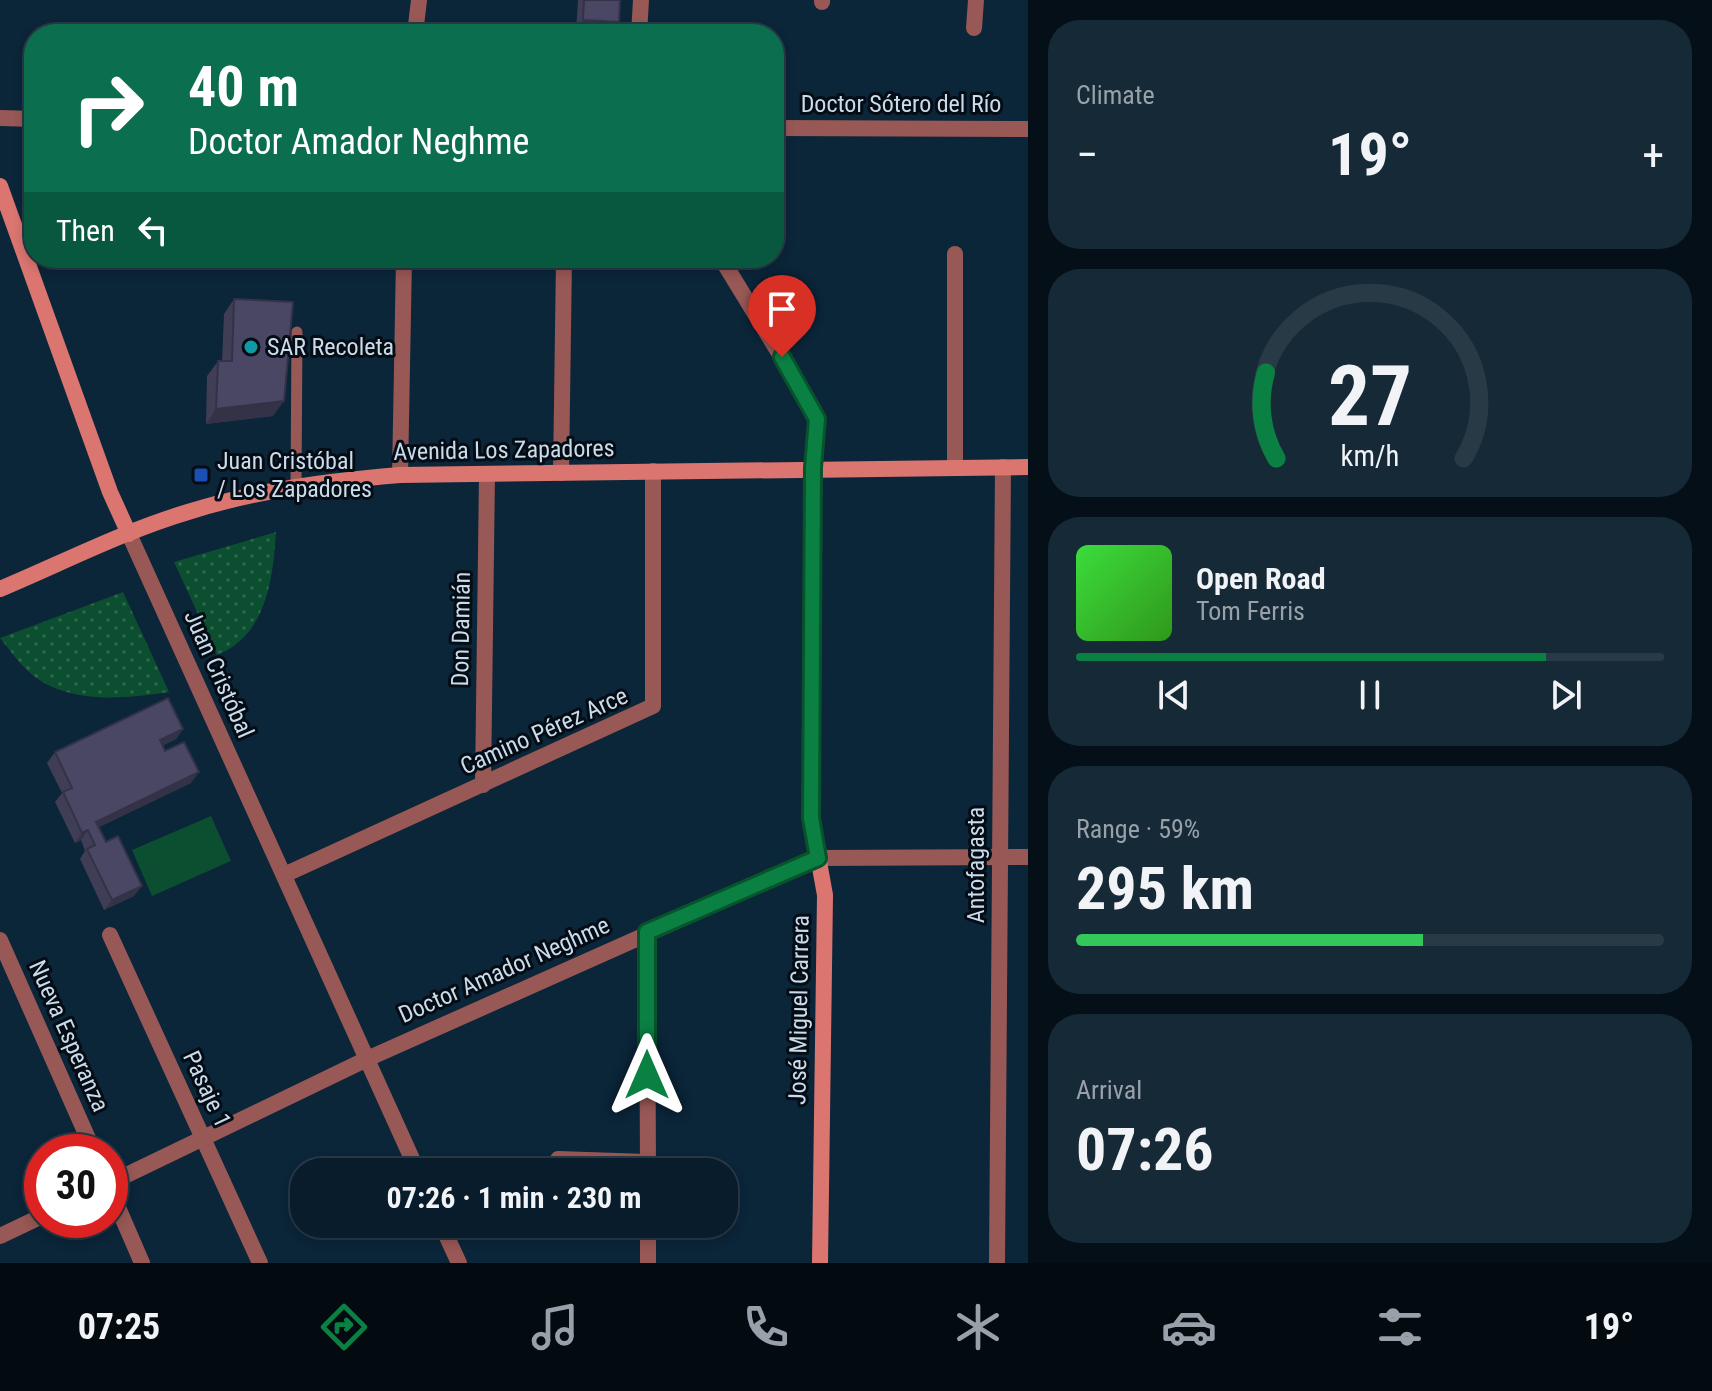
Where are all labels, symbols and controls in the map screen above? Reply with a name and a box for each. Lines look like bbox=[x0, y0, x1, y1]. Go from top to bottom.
text: 40 m bbox=[188, 54, 299, 120]
icon: right bbox=[56, 56, 160, 160]
text: Climate bbox=[1076, 80, 1155, 110]
street label: Doctor Sótero del Río bbox=[801, 90, 1001, 118]
text: 19° bbox=[1328, 119, 1412, 190]
text: Doctor Amador Neghme bbox=[188, 121, 529, 163]
text: − bbox=[1076, 129, 1098, 181]
text: + bbox=[1642, 129, 1664, 181]
icon: left bbox=[131, 208, 175, 252]
text: Then bbox=[56, 213, 115, 248]
pin bbox=[748, 275, 816, 357]
icon: arrive bbox=[760, 287, 804, 331]
place label: SAR Recoleta bbox=[267, 333, 394, 361]
marker: SAR Recoleta bbox=[242, 338, 260, 356]
text: 27 bbox=[1328, 347, 1412, 444]
street label: Avenida Los Zapadores bbox=[393, 434, 615, 466]
text: km/h bbox=[1341, 439, 1399, 473]
place label: Juan Cristóbal / Los Zapadores bbox=[217, 447, 372, 503]
marker: Juan Cristóbal / Los Zapadores bbox=[192, 466, 210, 484]
text: Open Road bbox=[1196, 561, 1326, 596]
street label: Don Damián bbox=[446, 571, 476, 687]
text: Tom Ferris bbox=[1196, 596, 1305, 626]
street label: Juan Cristóbal bbox=[178, 606, 260, 742]
icon: previous bbox=[1152, 673, 1196, 717]
icon: pause bbox=[1348, 673, 1392, 717]
icon: next bbox=[1544, 673, 1588, 717]
street label: Camino Pérez Arce bbox=[456, 682, 632, 780]
street label: Antofagasta bbox=[962, 807, 990, 923]
text: Range · 59% bbox=[1076, 814, 1200, 844]
text: 295 km bbox=[1076, 853, 1254, 924]
street label: Doctor Amador Neghme bbox=[394, 911, 614, 1029]
street label: José Miguel Carrera bbox=[783, 915, 815, 1105]
street label: Nueva Esperanza bbox=[23, 956, 115, 1116]
position arrow bbox=[605, 1033, 689, 1117]
street label: Pasaje 1 bbox=[177, 1046, 237, 1132]
text: Arrival bbox=[1076, 1075, 1142, 1105]
text: 07:26 bbox=[1076, 1114, 1214, 1185]
speed limit sign: 30 bbox=[24, 1134, 128, 1238]
text: 07:26 · 1 min · 230 m bbox=[387, 1180, 641, 1215]
icon: directions bbox=[316, 1299, 372, 1355]
icon: music bbox=[527, 1299, 583, 1355]
icon: phone bbox=[738, 1299, 794, 1355]
icon: climate bbox=[950, 1299, 1006, 1355]
icon: car bbox=[1161, 1299, 1217, 1355]
icon: filters bbox=[1372, 1299, 1428, 1355]
text: 07:25 bbox=[78, 1306, 160, 1348]
text: 19° bbox=[1584, 1306, 1634, 1348]

